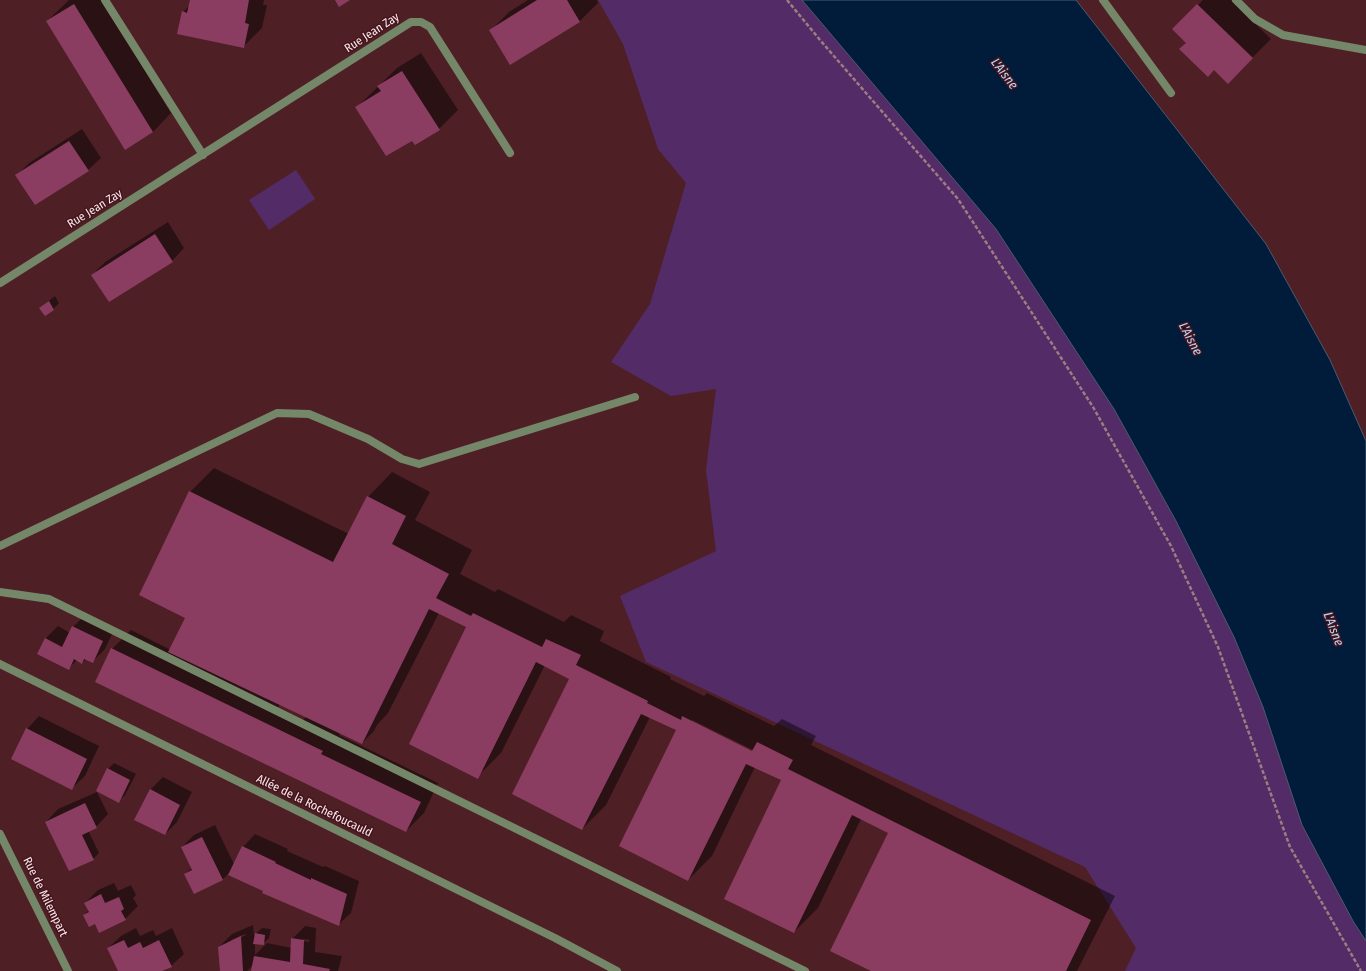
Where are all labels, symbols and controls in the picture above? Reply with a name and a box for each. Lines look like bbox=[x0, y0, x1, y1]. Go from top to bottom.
street label: Rue Jean Zay bbox=[342, 10, 402, 56]
water label: L'Aisne bbox=[987, 55, 1021, 93]
street label: Rue Jean Zay bbox=[65, 186, 125, 232]
water label: L'Aisne bbox=[1175, 320, 1205, 358]
water label: L'Aisne bbox=[1319, 610, 1347, 648]
street label: Allée de la Rochefoucauld bbox=[254, 772, 374, 840]
street label: Rue de Milempart bbox=[19, 855, 71, 939]

